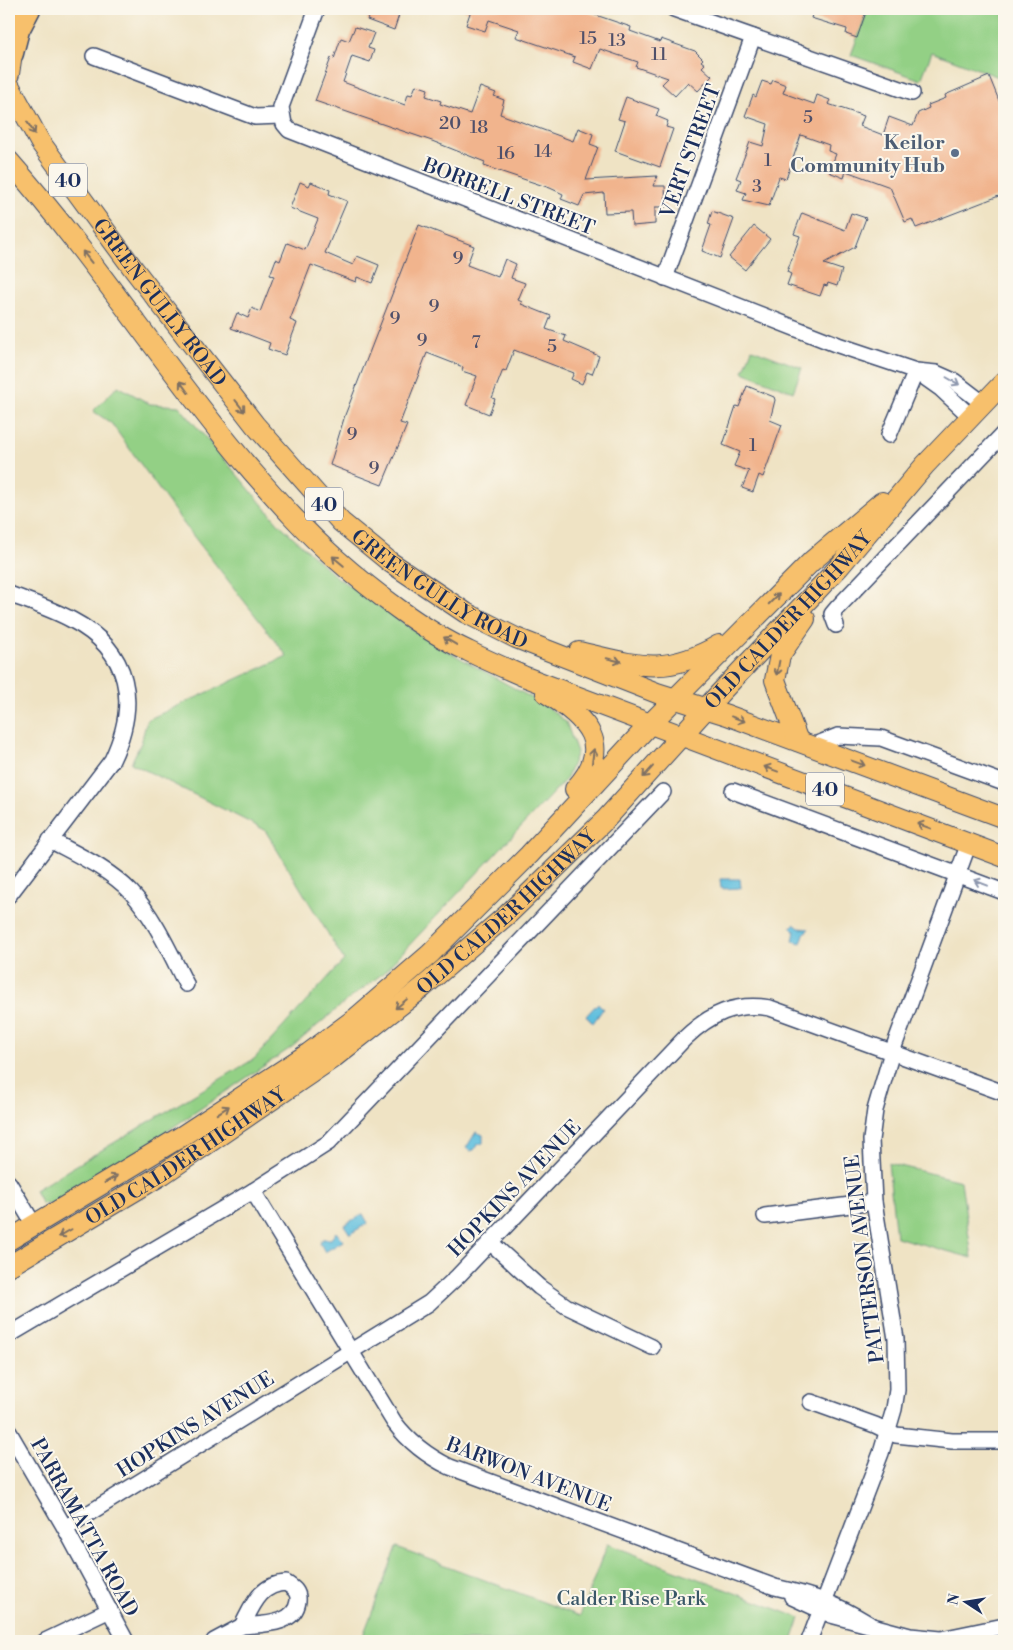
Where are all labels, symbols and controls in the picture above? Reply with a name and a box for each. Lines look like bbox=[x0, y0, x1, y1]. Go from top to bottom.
house number: 15 bbox=[579, 27, 597, 50]
house number: 13 bbox=[608, 29, 626, 52]
house number: 11 bbox=[651, 43, 667, 66]
street label: VERT STREET bbox=[655, 81, 727, 223]
house number: 5 bbox=[803, 106, 813, 129]
house number: 20 bbox=[439, 112, 461, 135]
house number: 18 bbox=[470, 116, 488, 139]
one-way arrow bbox=[26, 121, 37, 135]
place label: Keilor Community Hub bbox=[790, 131, 945, 179]
house number: 14 bbox=[534, 140, 552, 163]
house number: 16 bbox=[497, 142, 515, 165]
marker: Keilor Community Hub bbox=[949, 147, 961, 159]
house number: 1 bbox=[764, 149, 772, 172]
street label: BORRELL STREET bbox=[418, 153, 598, 242]
road number: 40 bbox=[49, 164, 87, 196]
house number: 3 bbox=[752, 175, 762, 198]
street label: GREEN GULLY ROAD bbox=[87, 214, 231, 392]
house number: 9 bbox=[453, 247, 464, 270]
one-way arrow bbox=[81, 251, 92, 264]
house number: 9 bbox=[429, 295, 440, 318]
house number: 9 bbox=[390, 307, 401, 330]
house number: 9 bbox=[417, 329, 428, 352]
house number: 7 bbox=[471, 331, 481, 354]
house number: 5 bbox=[547, 335, 557, 358]
one-way arrow bbox=[945, 377, 959, 387]
one-way arrow bbox=[179, 380, 189, 394]
one-way arrow bbox=[235, 399, 245, 413]
house number: 9 bbox=[347, 423, 358, 446]
house number: 1 bbox=[749, 434, 757, 457]
house number: 9 bbox=[369, 457, 380, 480]
road number: 40 bbox=[305, 488, 343, 520]
street label: GREEN GULLY ROAD bbox=[346, 525, 531, 655]
street label: OLD CALDER HIGHWAY bbox=[700, 526, 878, 715]
one-way arrow bbox=[332, 555, 345, 566]
one-way arrow bbox=[768, 593, 780, 605]
one-way arrow bbox=[443, 635, 457, 645]
one-way arrow bbox=[606, 656, 622, 665]
one-way arrow bbox=[772, 659, 782, 675]
one-way arrow bbox=[729, 715, 745, 724]
one-way arrow bbox=[588, 748, 598, 764]
one-way arrow bbox=[850, 759, 865, 768]
one-way arrow bbox=[764, 764, 780, 773]
one-way arrow bbox=[642, 765, 654, 778]
road number: 40 bbox=[806, 772, 844, 806]
one-way arrow bbox=[916, 821, 932, 830]
street label: OLD CALDER HIGHWAY bbox=[412, 824, 603, 1001]
one-way arrow bbox=[974, 878, 989, 887]
one-way arrow bbox=[395, 999, 408, 1010]
street label: OLD CALDER HIGHWAY bbox=[81, 1082, 292, 1231]
one-way arrow bbox=[216, 1105, 230, 1115]
street label: HOPKINS AVENUE bbox=[443, 1115, 587, 1263]
street label: PATTERSON AVENUE bbox=[840, 1153, 891, 1364]
one-way arrow bbox=[103, 1174, 117, 1184]
one-way arrow bbox=[58, 1229, 72, 1239]
street label: HOPKINS AVENUE bbox=[112, 1367, 279, 1484]
street label: BARWON AVENUE bbox=[441, 1432, 615, 1518]
street label: PARRAMATTA ROAD bbox=[24, 1434, 143, 1621]
north arrow bbox=[940, 1578, 990, 1628]
park label: Calder Rise Park bbox=[557, 1587, 707, 1612]
text: N bbox=[944, 1592, 964, 1607]

